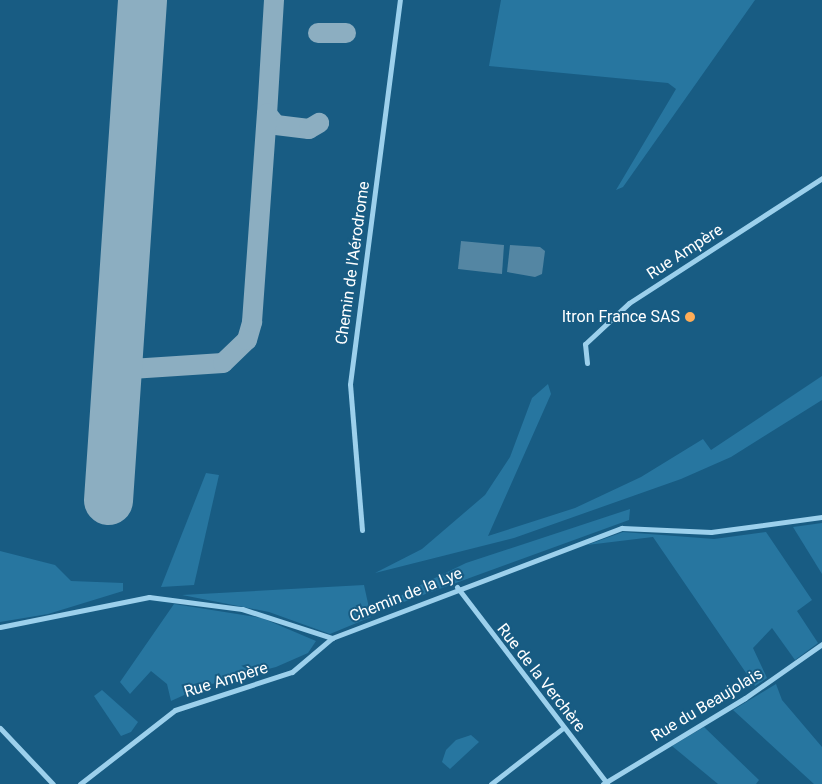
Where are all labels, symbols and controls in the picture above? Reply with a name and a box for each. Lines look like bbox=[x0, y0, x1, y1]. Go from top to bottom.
street label: Chemin de l'Aérodrome bbox=[332, 180, 374, 346]
street label: Rue Ampère bbox=[643, 220, 727, 284]
place label: Itron France SAS bbox=[562, 307, 680, 327]
marker: Itron France SAS bbox=[684, 311, 696, 323]
street label: Chemin de la Lye bbox=[347, 564, 465, 626]
street label: Rue de la Verchère bbox=[493, 620, 589, 736]
street label: Rue Ampère bbox=[182, 658, 270, 702]
street label: Rue du Beaujolais bbox=[648, 664, 766, 746]

